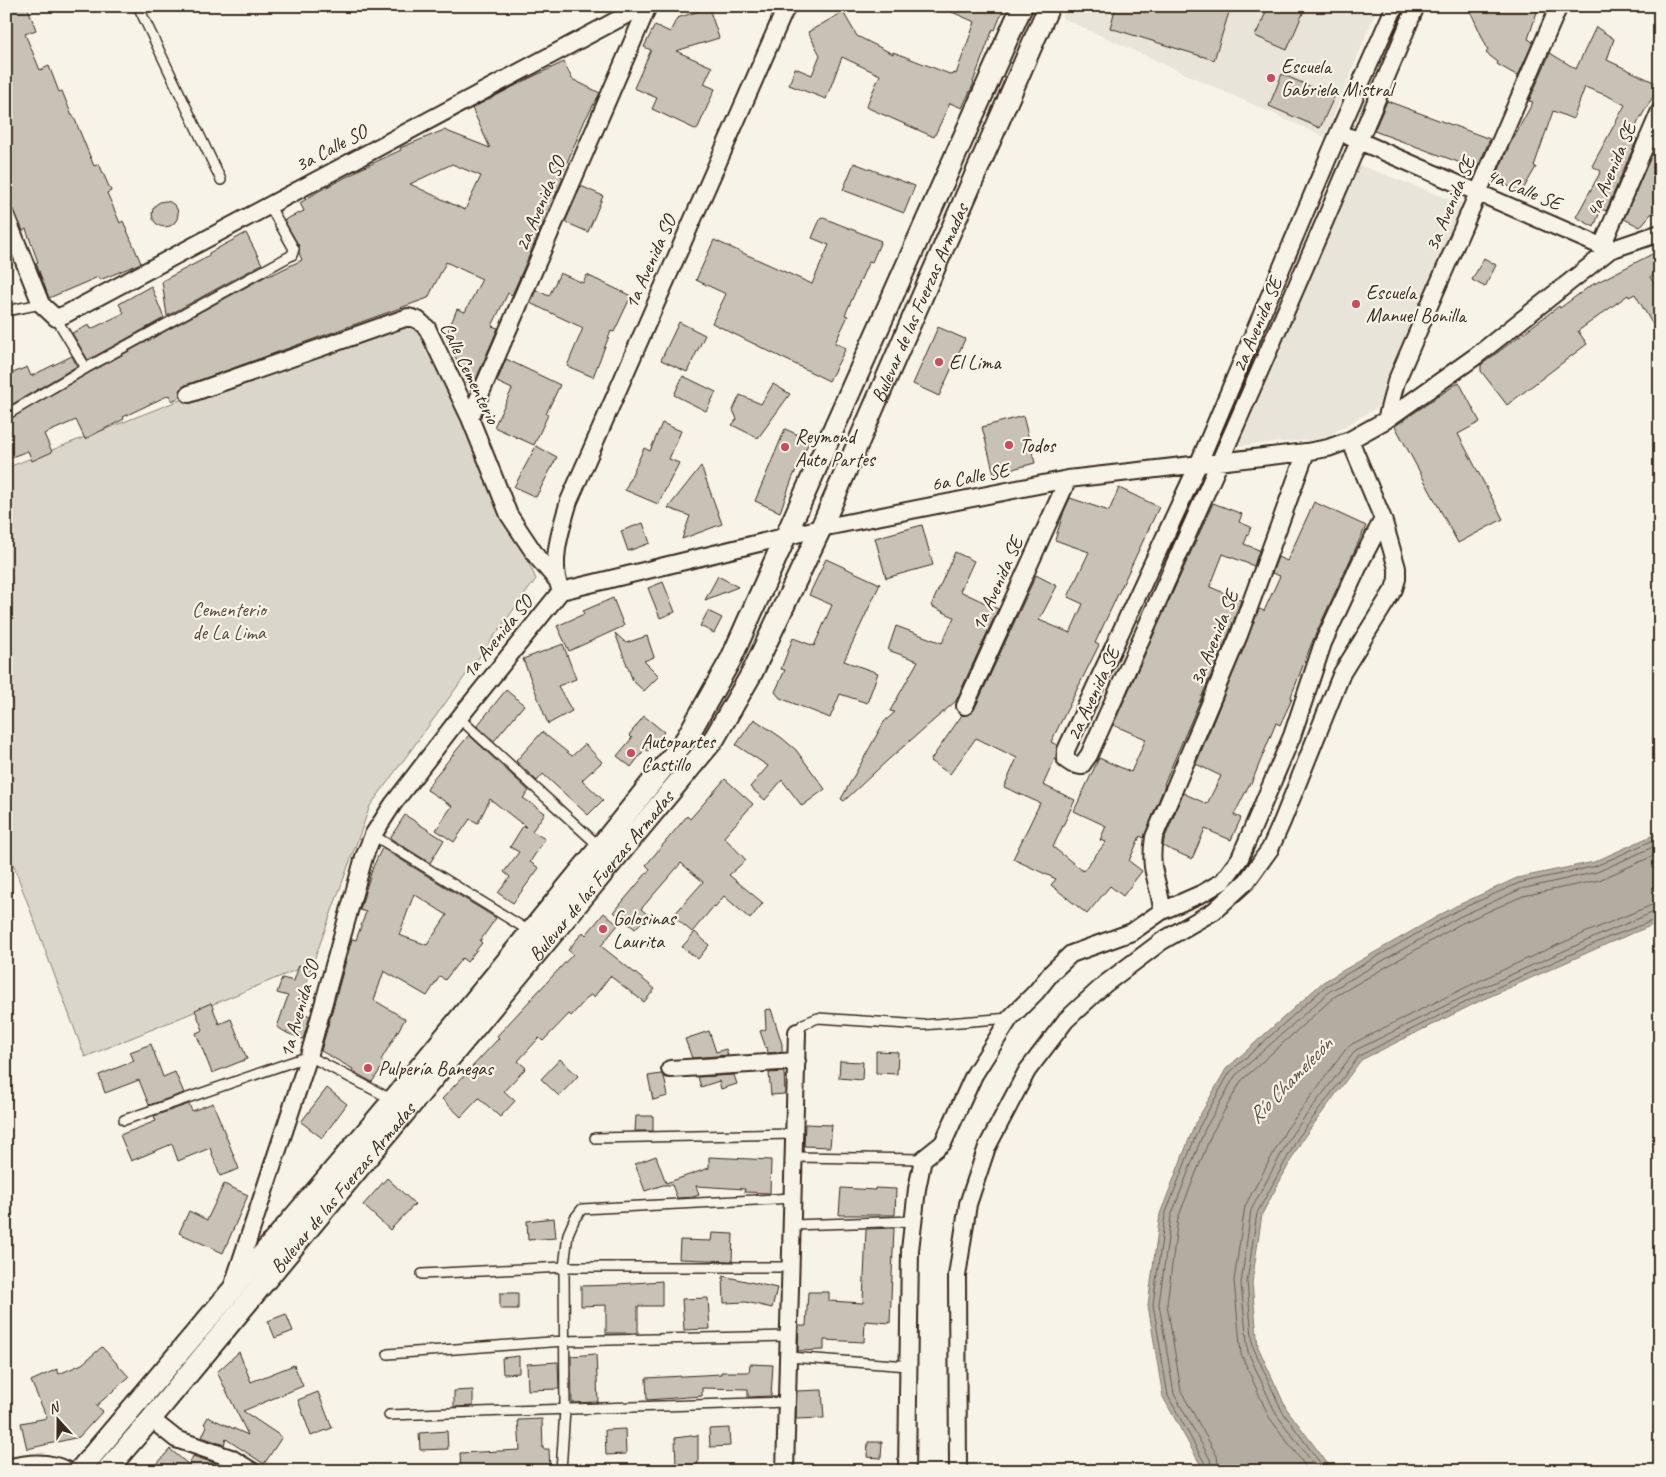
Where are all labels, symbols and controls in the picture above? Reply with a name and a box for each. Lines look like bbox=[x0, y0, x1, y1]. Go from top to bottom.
place label: Escuela Gabriela Mistral bbox=[1281, 54, 1397, 102]
marker: Escuela Gabriela Mistral bbox=[1265, 72, 1277, 84]
street label: 4a Avenida SE bbox=[1580, 117, 1643, 221]
street label: 3a Calle SO bbox=[291, 118, 373, 177]
street label: 2a Avenida SO bbox=[509, 151, 572, 255]
street label: 3a Avenida SE bbox=[1419, 151, 1482, 255]
street label: 4a Calle SE bbox=[1483, 162, 1567, 217]
street label: Bulevar de las Fuerzas Armadas bbox=[865, 198, 975, 406]
street label: 1a Avenida SO bbox=[618, 209, 683, 313]
street label: 2a Avenida SE bbox=[1226, 272, 1289, 376]
place label: Escuela Manuel Bonilla bbox=[1366, 280, 1467, 328]
marker: Escuela Manuel Bonilla bbox=[1350, 298, 1362, 310]
street label: Calle Cementerio bbox=[435, 318, 506, 429]
place label: El Lima bbox=[949, 350, 1002, 375]
marker: El Lima bbox=[933, 356, 945, 368]
place label: Reymond Auto Partes bbox=[795, 424, 877, 472]
place label: Todos bbox=[1019, 433, 1057, 458]
marker: Todos bbox=[1003, 439, 1015, 451]
marker: Reymond Auto Partes bbox=[779, 441, 791, 453]
street label: 6a Calle SE bbox=[929, 457, 1013, 497]
street label: 1a Avenida SE bbox=[965, 531, 1030, 635]
street label: 3a Avenida SE bbox=[1184, 585, 1245, 689]
street label: 1a Avenida SO bbox=[456, 589, 539, 684]
park label: Cementerio de La Lima bbox=[192, 597, 268, 645]
street label: 2a Avenida SE bbox=[1061, 641, 1126, 745]
place label: Autopartes Castillo bbox=[641, 729, 717, 777]
marker: Autopartes Castillo bbox=[625, 747, 637, 759]
street label: Bulevar de las Fuerzas Armadas bbox=[523, 784, 680, 966]
place label: Golosinas Laurita bbox=[613, 906, 678, 954]
marker: Golosinas Laurita bbox=[597, 923, 609, 935]
street label: 1a Avenida SO bbox=[273, 956, 325, 1060]
water label: Río Chamelecón bbox=[1242, 1030, 1339, 1129]
place label: Pulpería Banegas bbox=[378, 1056, 495, 1081]
marker: Pulpería Banegas bbox=[362, 1062, 374, 1074]
street label: Bulevar de las Fuerzas Armadas bbox=[265, 1096, 422, 1278]
north arrow bbox=[32, 1394, 82, 1444]
text: N bbox=[46, 1398, 63, 1418]

